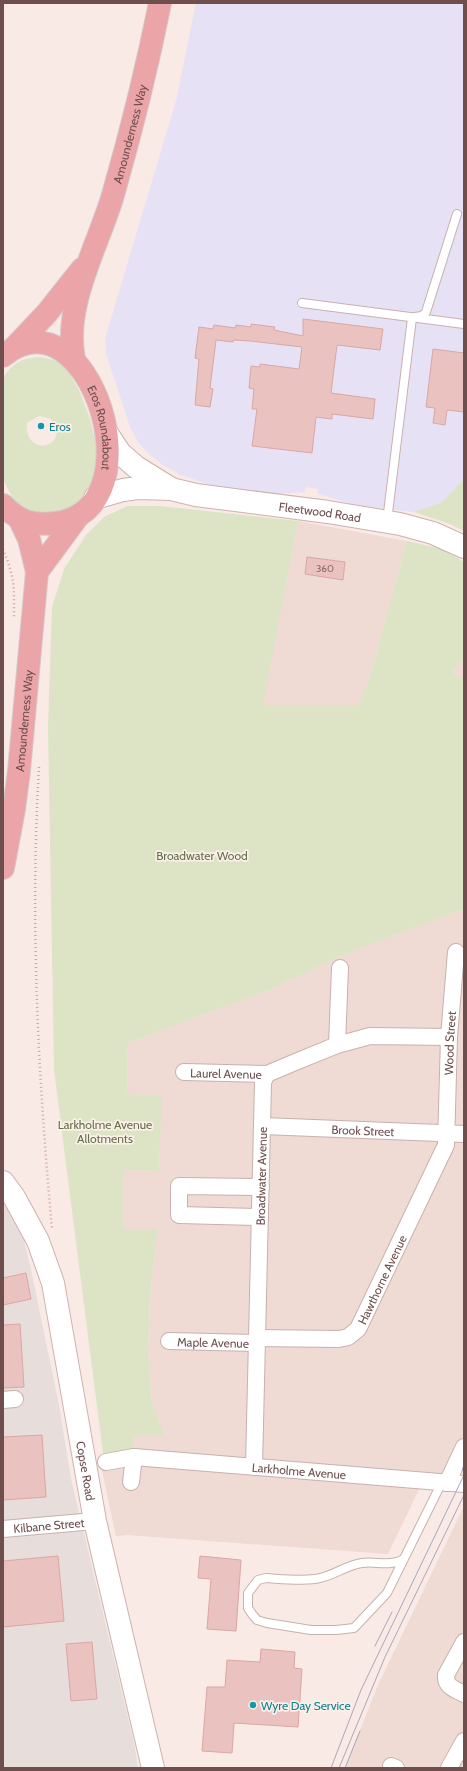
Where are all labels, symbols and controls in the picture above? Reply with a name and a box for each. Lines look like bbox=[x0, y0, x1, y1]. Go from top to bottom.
street label: Amounderness Way bbox=[109, 83, 149, 185]
street label: Eros Roundabout bbox=[85, 382, 115, 471]
place label: Eros bbox=[49, 419, 71, 434]
marker: Eros bbox=[36, 421, 46, 431]
street label: Fleetwood Road bbox=[278, 498, 362, 525]
house number: 360 bbox=[316, 562, 334, 575]
street label: Amounderness Way bbox=[11, 669, 36, 772]
park label: Broadwater Wood bbox=[156, 848, 248, 863]
street label: Wood Street bbox=[440, 1010, 459, 1075]
street label: Laurel Avenue bbox=[190, 1065, 262, 1081]
park label: Larkholme Avenue Allotments bbox=[58, 1117, 152, 1146]
street label: Brook Street bbox=[331, 1121, 395, 1139]
street label: Broadwater Avenue bbox=[252, 1126, 269, 1226]
street label: Hawthorne Avenue bbox=[354, 1232, 409, 1327]
street label: Maple Avenue bbox=[177, 1334, 249, 1350]
street label: Copse Road bbox=[74, 1440, 99, 1502]
street label: Larkholme Avenue bbox=[251, 1459, 347, 1482]
street label: Kilbane Street bbox=[13, 1514, 85, 1536]
place label: Wyre Day Service bbox=[261, 1698, 351, 1713]
marker: Wyre Day Service bbox=[248, 1700, 258, 1710]

